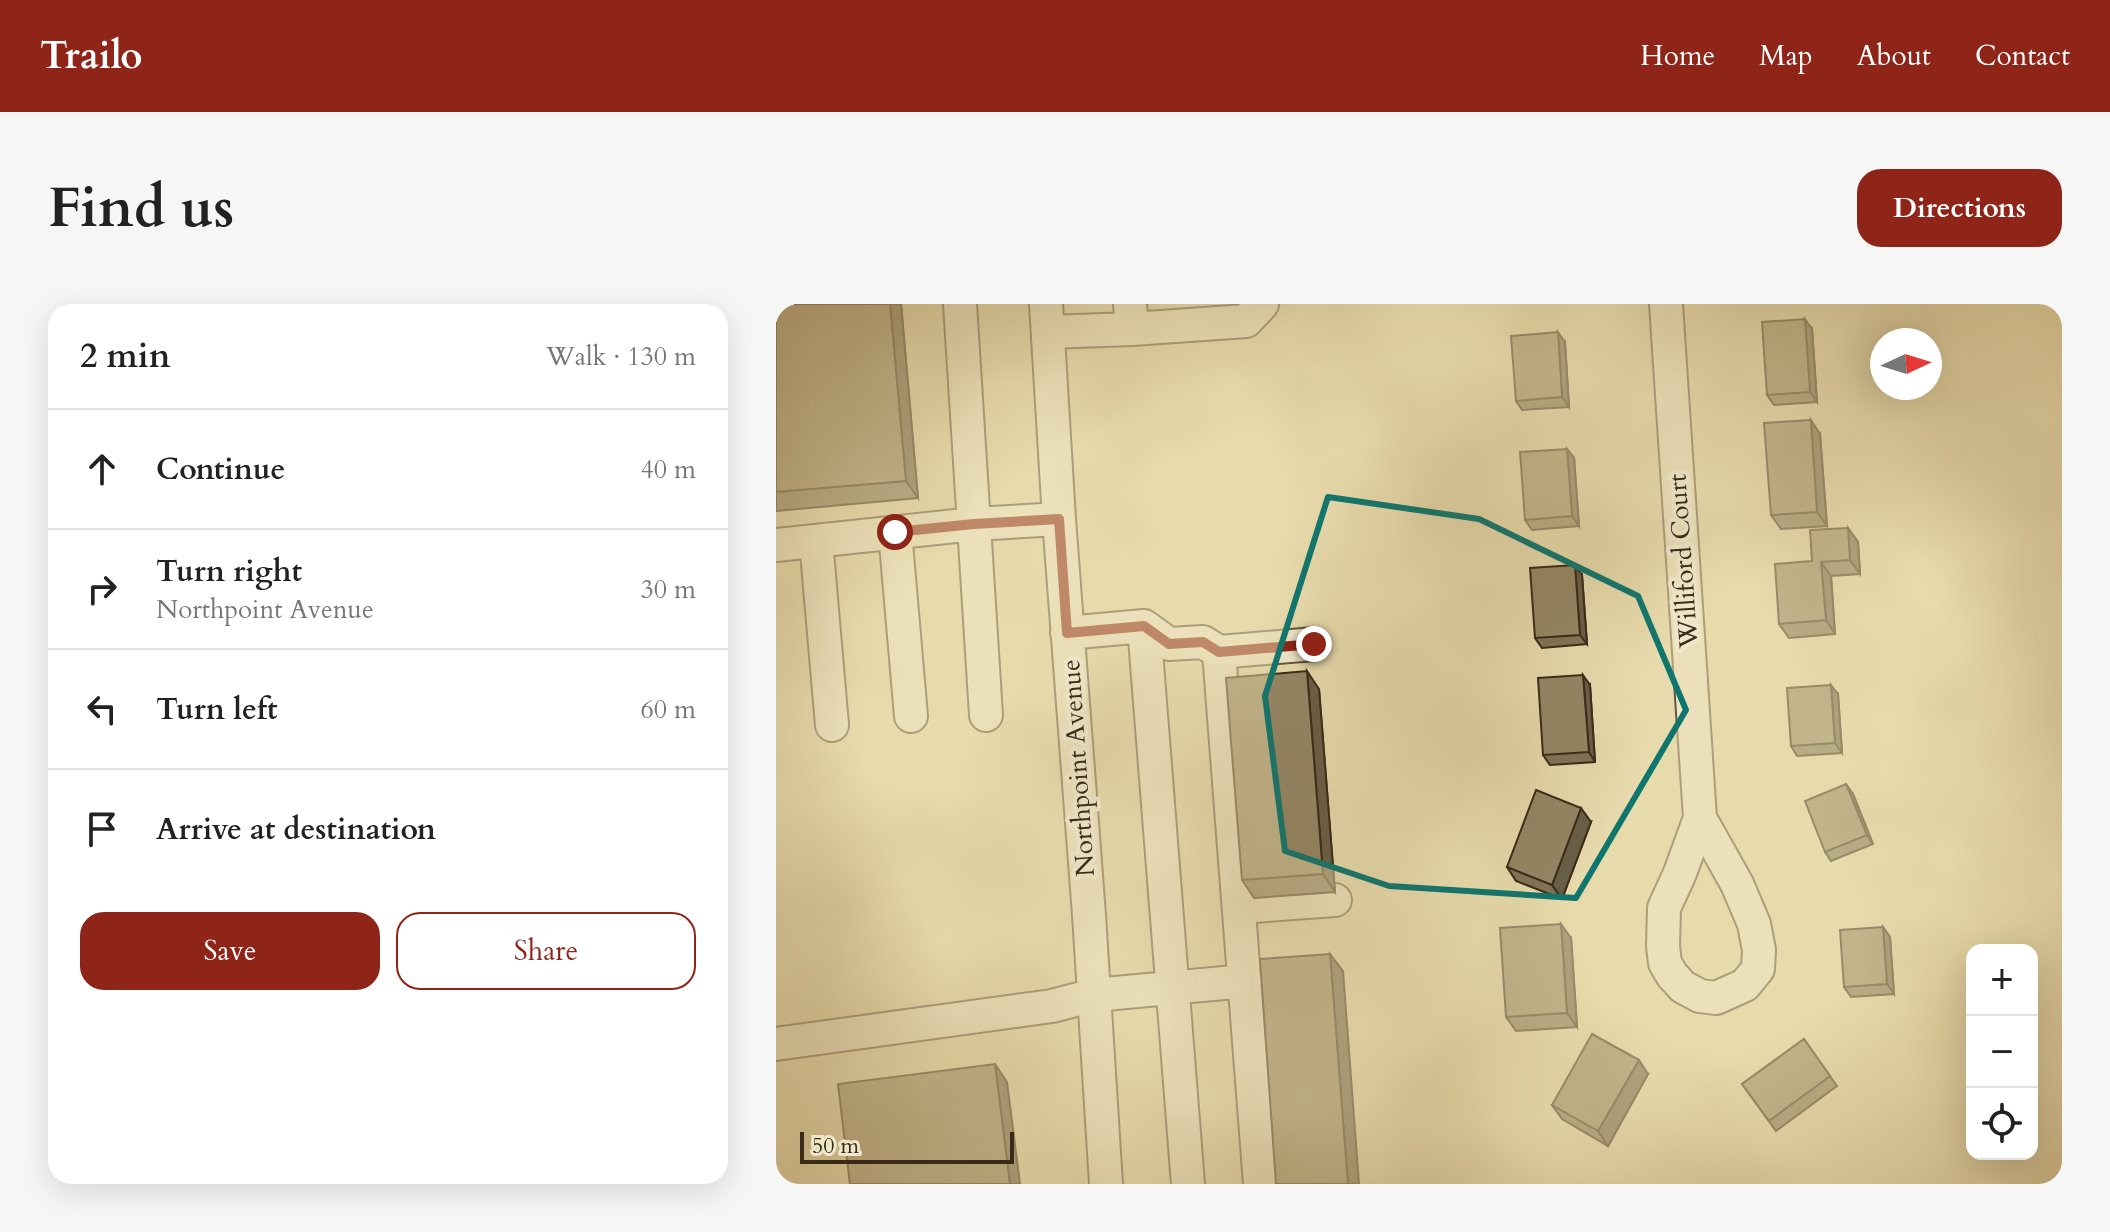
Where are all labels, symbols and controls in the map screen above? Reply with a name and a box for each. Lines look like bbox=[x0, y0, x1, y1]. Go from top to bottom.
text: Trailo bbox=[40, 30, 142, 82]
text: Home bbox=[1640, 37, 1715, 75]
text: Map bbox=[1759, 37, 1813, 75]
text: About bbox=[1857, 37, 1931, 75]
text: Contact bbox=[1975, 37, 2070, 75]
button: Directions bbox=[1857, 169, 2062, 247]
text: Find us bbox=[48, 171, 234, 246]
north arrow bbox=[1870, 328, 1942, 400]
text: 2 min bbox=[80, 333, 171, 379]
text: Walk · 130 m bbox=[546, 339, 696, 374]
icon: ahead bbox=[80, 447, 124, 491]
text: Continue bbox=[156, 449, 285, 490]
text: 40 m bbox=[640, 452, 696, 487]
street label: Williford Court bbox=[1659, 473, 1707, 650]
route start bbox=[877, 514, 913, 550]
text: Turn right bbox=[156, 551, 302, 592]
icon: right bbox=[80, 567, 124, 611]
text: 30 m bbox=[640, 572, 696, 607]
text: Northpoint Avenue bbox=[156, 592, 374, 627]
route end bbox=[1296, 626, 1332, 662]
street label: Northpoint Avenue bbox=[1053, 658, 1103, 878]
icon: left bbox=[80, 687, 124, 731]
text: Turn left bbox=[156, 689, 278, 730]
text: 60 m bbox=[640, 692, 696, 727]
icon: arrive bbox=[80, 807, 124, 851]
text: Arrive at destination bbox=[156, 809, 436, 850]
button: Save bbox=[80, 912, 380, 990]
button: Share bbox=[396, 912, 696, 990]
map controls bbox=[1966, 944, 2038, 1160]
button: + bbox=[1966, 944, 2038, 1016]
button: − bbox=[1966, 1016, 2038, 1088]
button: locate bbox=[1966, 1088, 2038, 1160]
scale bar bbox=[800, 1128, 1014, 1164]
text: 50 m bbox=[812, 1131, 859, 1161]

